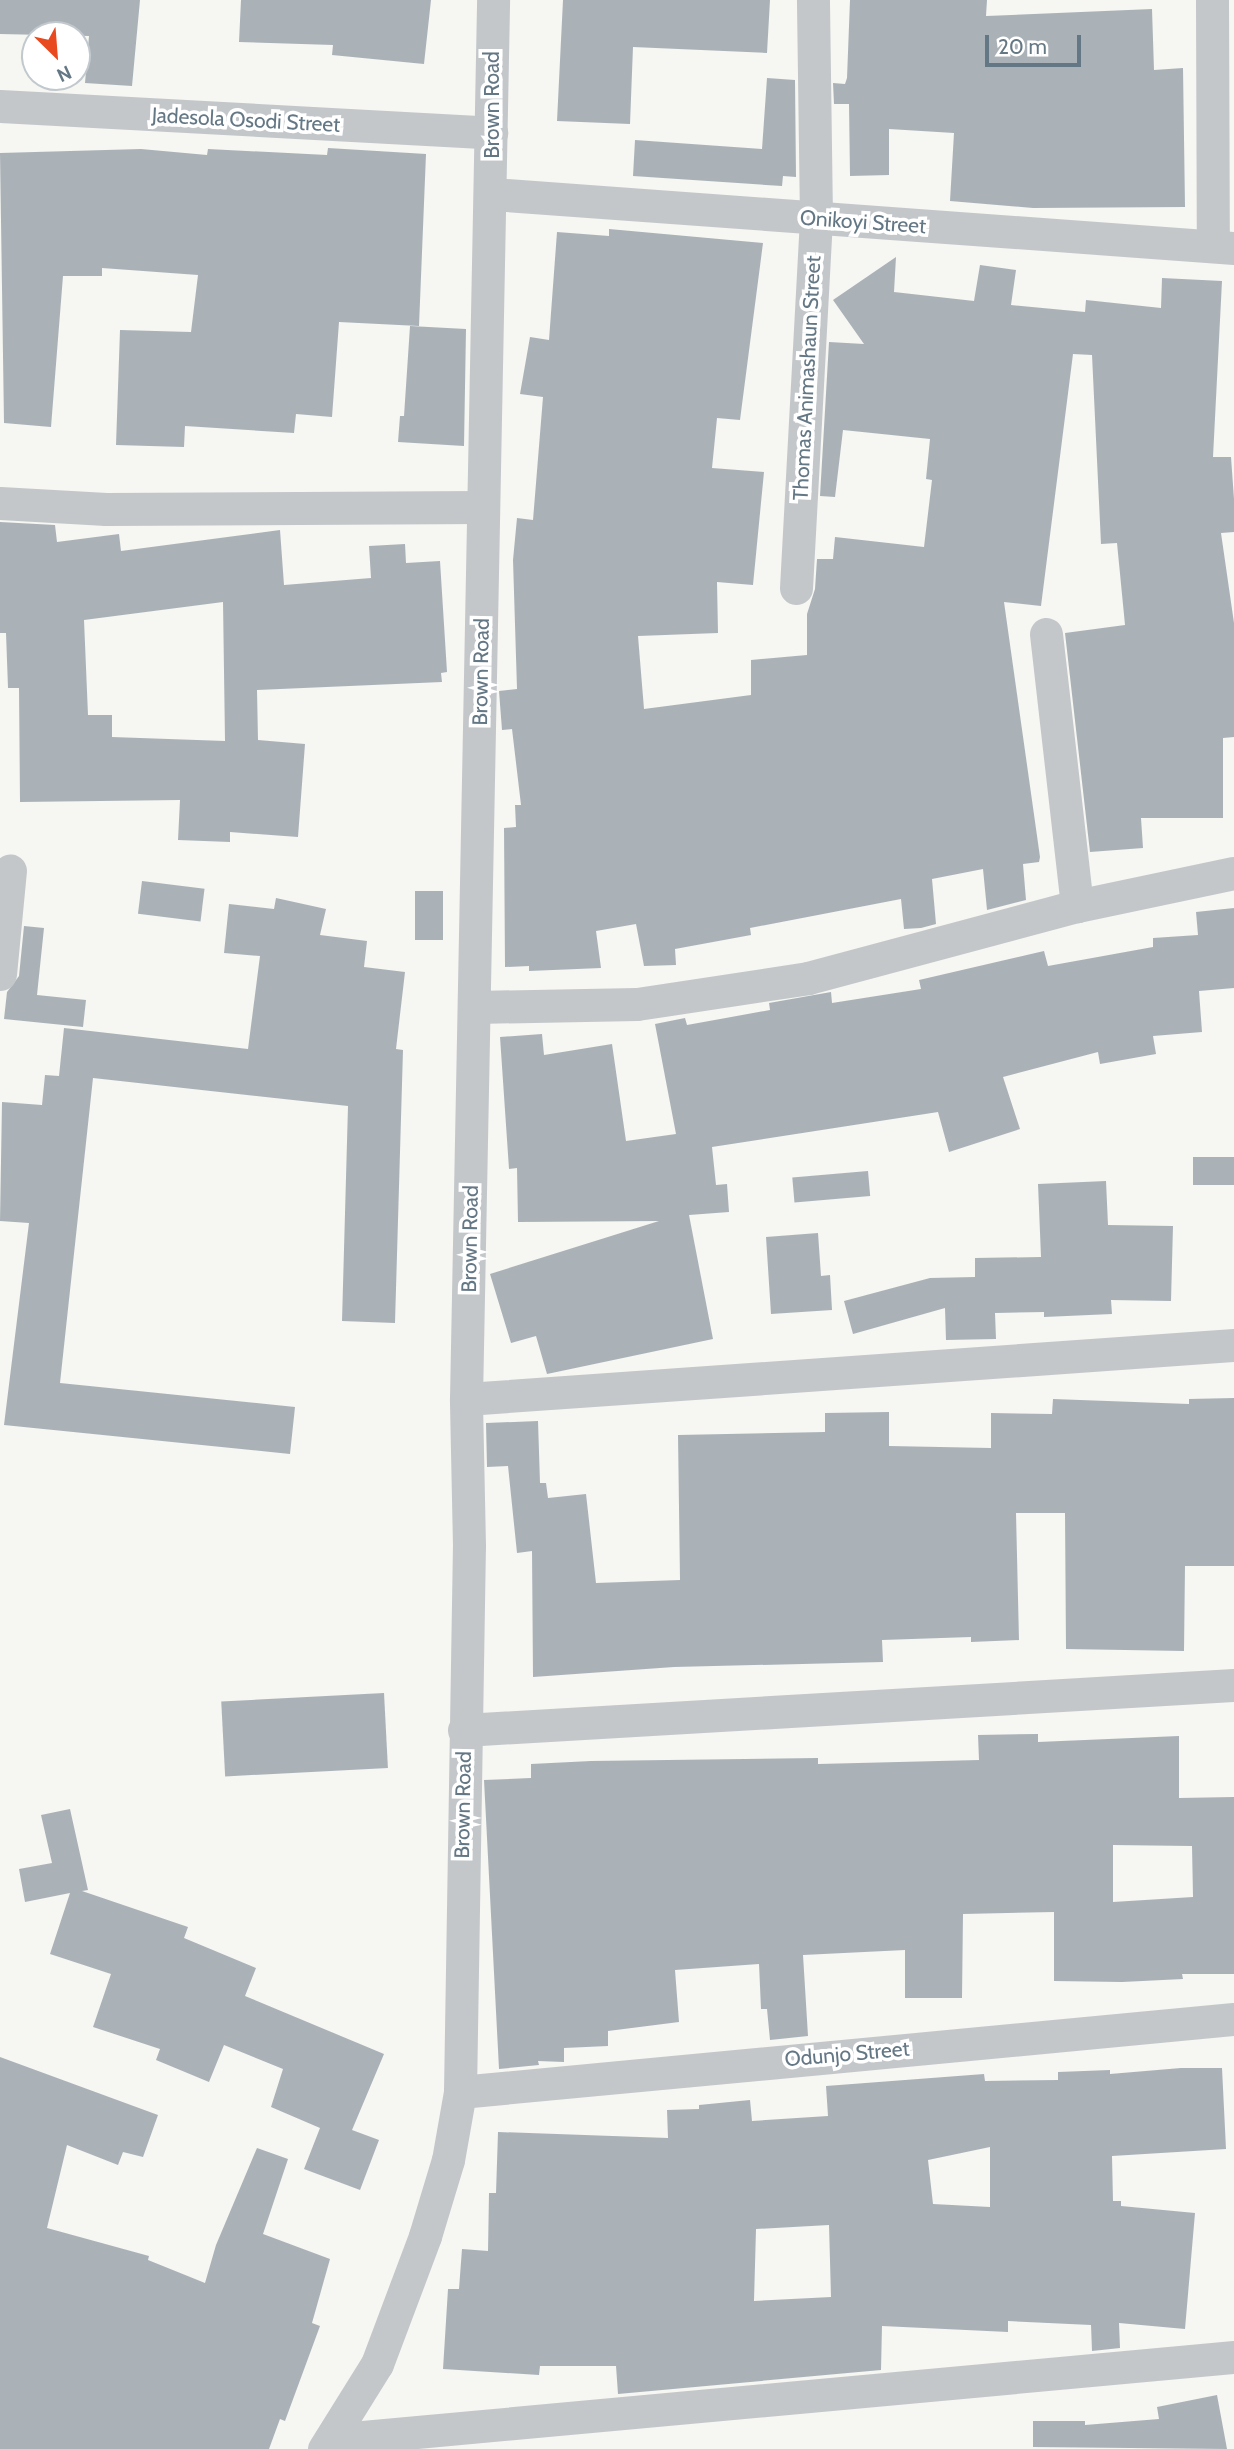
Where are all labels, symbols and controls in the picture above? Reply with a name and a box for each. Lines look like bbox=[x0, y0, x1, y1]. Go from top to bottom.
north arrow bbox=[21, 21, 91, 91]
scale bar bbox=[989, 21, 1085, 65]
text: 20 m bbox=[998, 34, 1047, 59]
street label: Brown Road bbox=[479, 51, 505, 159]
text: N bbox=[53, 60, 75, 87]
street label: Jadesola Osodi Street bbox=[151, 102, 341, 138]
street label: Onikoyi Street bbox=[799, 205, 927, 239]
street label: Thomas Animashaun Street bbox=[788, 255, 826, 501]
street label: Brown Road bbox=[467, 618, 495, 726]
street label: Brown Road bbox=[456, 1185, 484, 1293]
street label: Brown Road bbox=[449, 1751, 477, 1859]
street label: Odunjo Street bbox=[784, 2036, 910, 2072]

